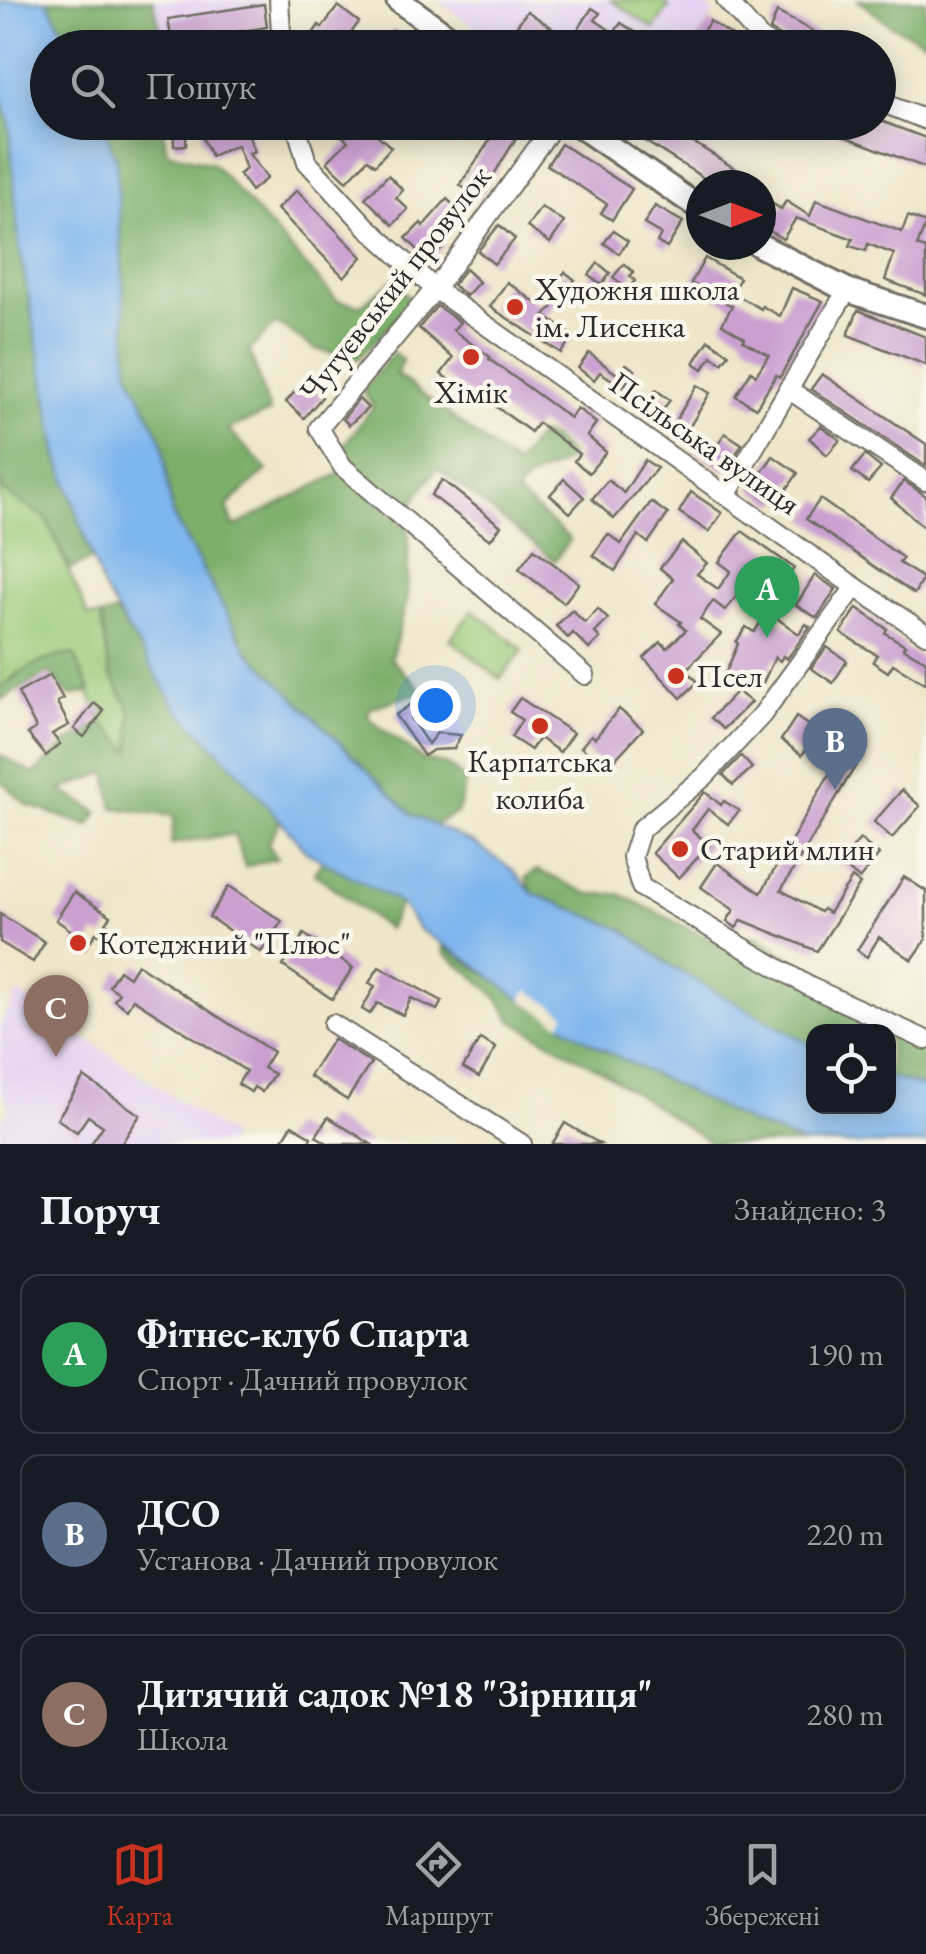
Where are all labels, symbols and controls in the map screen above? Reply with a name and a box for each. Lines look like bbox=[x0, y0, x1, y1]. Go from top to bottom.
search box bbox=[30, 30, 896, 140]
icon: search bbox=[65, 58, 120, 113]
text: Пошук bbox=[145, 61, 256, 110]
street label: Чугуєвський провулок bbox=[290, 156, 500, 410]
north arrow bbox=[686, 170, 776, 260]
place label: Художня школа ім. Лисенка bbox=[534, 268, 740, 347]
marker: Художня школа ім. Лисенка bbox=[504, 296, 526, 318]
marker: Хімік bbox=[460, 346, 482, 368]
street label: Псільська вулиця bbox=[601, 362, 809, 524]
place label: Хімік bbox=[433, 371, 508, 413]
pin: A bbox=[734, 556, 800, 638]
place label: Псел bbox=[696, 655, 763, 697]
marker: Псел bbox=[665, 665, 687, 687]
your location bbox=[410, 680, 461, 731]
pin: B bbox=[802, 708, 868, 790]
marker: Карпатська колиба bbox=[529, 715, 551, 737]
place label: Карпатська колиба bbox=[467, 740, 613, 819]
place label: Старий млин bbox=[700, 828, 874, 870]
marker: Старий млин bbox=[669, 838, 691, 860]
place label: Котеджний "Плюс" bbox=[98, 922, 351, 964]
marker: Котеджний "Плюс" bbox=[67, 932, 89, 954]
pin: C bbox=[23, 974, 88, 1057]
map controls bbox=[806, 1024, 896, 1114]
button: locate bbox=[806, 1024, 896, 1114]
text: Поруч bbox=[40, 1182, 161, 1237]
text: Знайдено: 3 bbox=[734, 1188, 886, 1230]
text: Фітнес-клуб Спарта bbox=[137, 1309, 469, 1358]
text: A bbox=[63, 1333, 86, 1375]
text: 190 m bbox=[807, 1333, 884, 1375]
text: Спорт · Дачний провулок bbox=[137, 1358, 468, 1400]
text: ДСО bbox=[137, 1489, 220, 1538]
text: B bbox=[64, 1513, 85, 1555]
text: 220 m bbox=[807, 1513, 884, 1555]
text: Установа · Дачний провулок bbox=[137, 1538, 498, 1580]
text: Дитячий садок №18 "Зірниця" bbox=[137, 1669, 653, 1718]
text: C bbox=[63, 1693, 86, 1735]
text: 280 m bbox=[807, 1693, 884, 1735]
text: Школа bbox=[137, 1718, 228, 1760]
tab: Карта bbox=[106, 1837, 173, 1933]
tab: Маршрут bbox=[385, 1837, 493, 1933]
tab: Збережені bbox=[705, 1837, 820, 1933]

